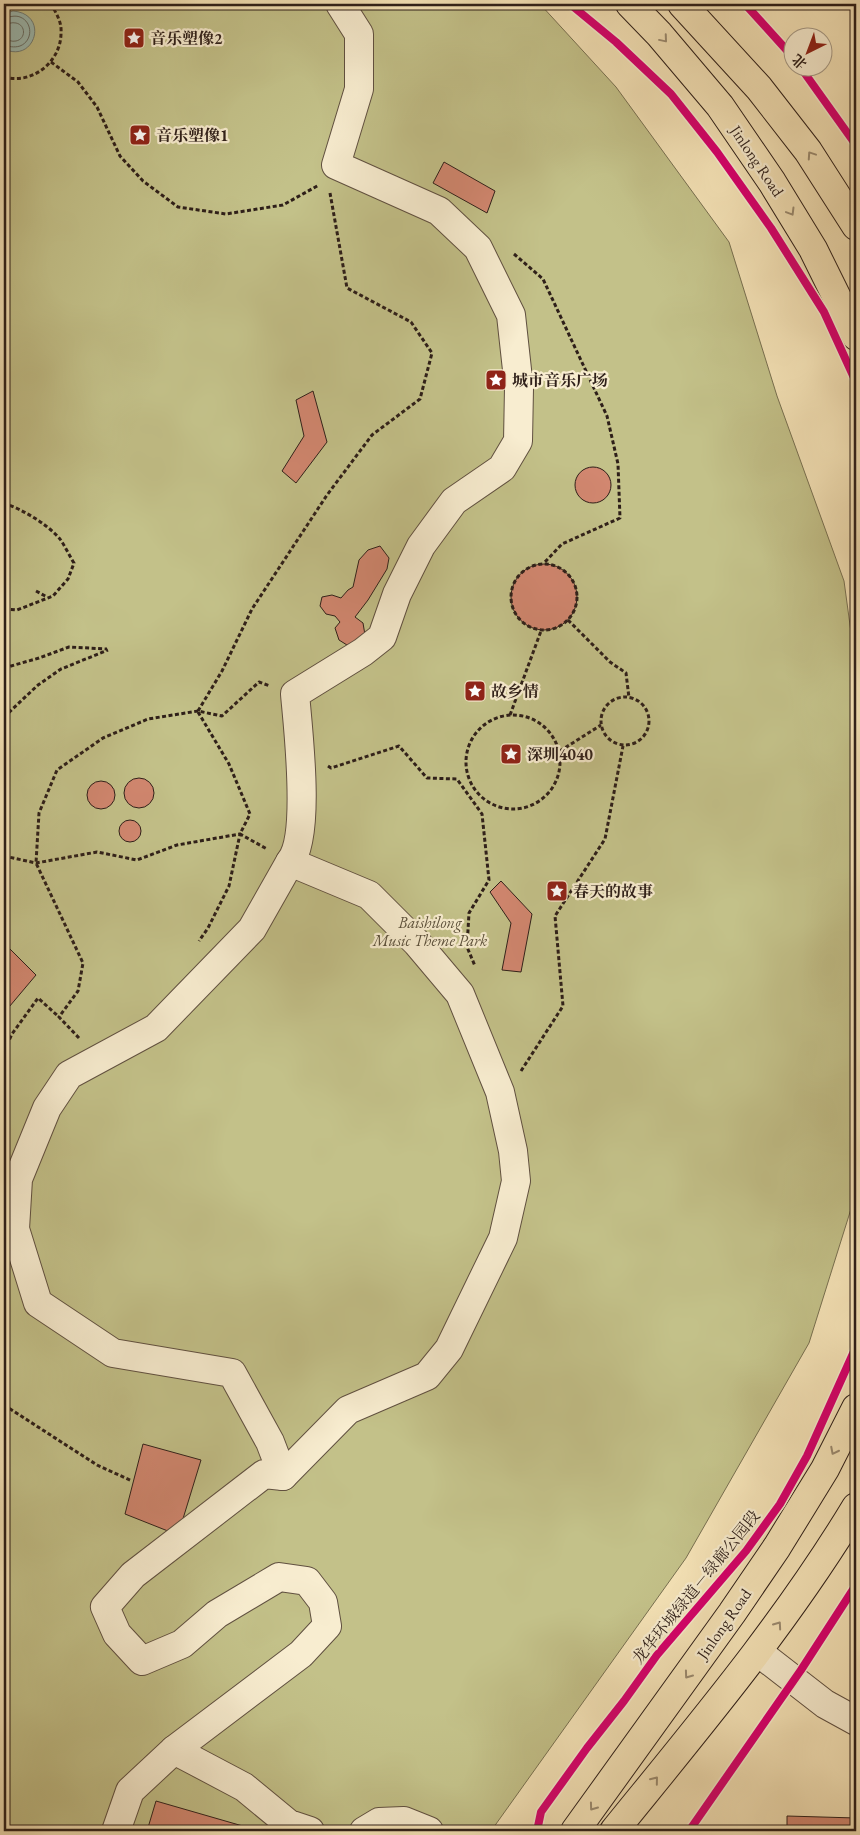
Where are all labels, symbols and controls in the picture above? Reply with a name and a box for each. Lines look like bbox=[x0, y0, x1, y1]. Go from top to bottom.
place icon: 音乐塑像2 bbox=[122, 26, 146, 50]
place label: 音乐塑像2 bbox=[150, 28, 223, 49]
north arrow bbox=[782, 28, 832, 78]
one-way arrow bbox=[658, 34, 667, 43]
text: 北 bbox=[788, 50, 811, 73]
street label: Jinlong Road bbox=[724, 120, 789, 201]
place icon: 音乐塑像1 bbox=[128, 123, 152, 147]
place label: 音乐塑像1 bbox=[156, 125, 228, 146]
one-way arrow bbox=[808, 152, 817, 161]
one-way arrow bbox=[784, 207, 794, 216]
place icon: 城市音乐广场 bbox=[484, 368, 508, 392]
place label: 城市音乐广场 bbox=[512, 370, 608, 391]
place icon: 故乡情 bbox=[463, 679, 487, 703]
place label: 故乡情 bbox=[491, 681, 539, 702]
place icon: 深圳4040 bbox=[499, 742, 523, 766]
place label: 深圳4040 bbox=[527, 744, 593, 765]
place icon: 春天的故事 bbox=[545, 879, 569, 903]
place label: 春天的故事 bbox=[573, 881, 653, 902]
park label: Baishilong Music Theme Park bbox=[372, 912, 488, 951]
one-way arrow bbox=[830, 1446, 840, 1455]
street label: 龙华环城绿道－绿廊公园段 bbox=[627, 1506, 765, 1668]
street label: Jinlong Road bbox=[691, 1584, 757, 1665]
one-way arrow bbox=[772, 1621, 781, 1631]
one-way arrow bbox=[685, 1669, 694, 1679]
one-way arrow bbox=[650, 1776, 659, 1785]
one-way arrow bbox=[590, 1801, 599, 1810]

